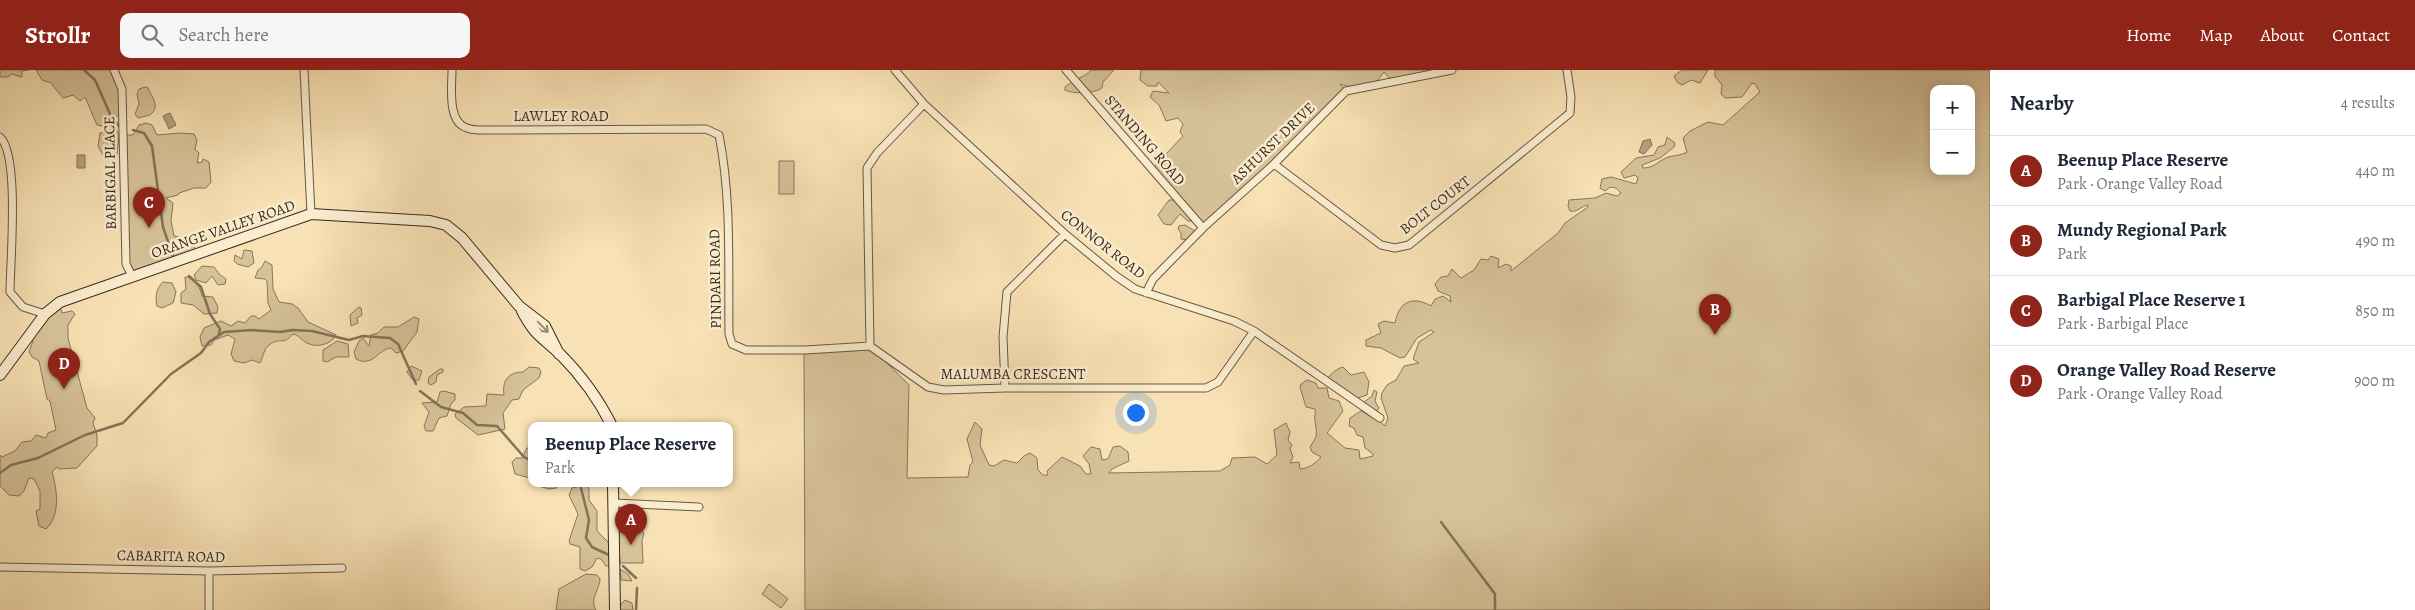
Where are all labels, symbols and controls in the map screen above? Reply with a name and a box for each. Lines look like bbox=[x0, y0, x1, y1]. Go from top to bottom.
search box bbox=[120, 13, 470, 58]
text: Strollr bbox=[25, 19, 90, 51]
icon: search bbox=[138, 21, 166, 49]
text: Search here bbox=[178, 22, 269, 48]
text: Home bbox=[2126, 23, 2171, 47]
text: Map bbox=[2199, 23, 2232, 47]
text: About bbox=[2260, 23, 2304, 47]
text: Contact bbox=[2332, 23, 2390, 47]
map controls bbox=[1930, 85, 1975, 175]
button: + bbox=[1930, 85, 1975, 130]
text: Nearby bbox=[2010, 89, 2073, 117]
street label: STANDING ROAD bbox=[1100, 91, 1190, 189]
text: 4 results bbox=[2341, 92, 2395, 114]
street label: ASHURST DRIVE bbox=[1226, 98, 1319, 189]
street label: LAWLEY ROAD bbox=[513, 106, 609, 126]
street label: BARBIGAL PLACE bbox=[99, 116, 121, 230]
button: − bbox=[1930, 130, 1975, 175]
text: Beenup Place Reserve bbox=[2057, 147, 2228, 173]
text: A bbox=[2021, 160, 2031, 182]
text: 440 m bbox=[2355, 160, 2395, 182]
street label: BOLT COURT bbox=[1395, 171, 1475, 239]
text: Park · Orange Valley Road bbox=[2057, 173, 2223, 195]
pin: C bbox=[133, 187, 165, 228]
street label: ORANGE VALLEY ROAD bbox=[148, 195, 298, 263]
street label: CONNOR ROAD bbox=[1057, 205, 1149, 283]
text: Mundy Regional Park bbox=[2057, 217, 2227, 243]
street label: PINDARI ROAD bbox=[704, 229, 726, 329]
text: B bbox=[2021, 230, 2031, 252]
text: 490 m bbox=[2355, 230, 2395, 252]
text: Park bbox=[2057, 243, 2087, 265]
text: Barbigal Place Reserve 1 bbox=[2057, 287, 2246, 313]
pin: B bbox=[1699, 294, 1731, 335]
text: C bbox=[2021, 300, 2031, 322]
text: 850 m bbox=[2355, 300, 2395, 322]
text: Park · Barbigal Place bbox=[2057, 313, 2189, 335]
one-way arrow bbox=[537, 321, 549, 333]
pin: D bbox=[48, 348, 80, 389]
text: Orange Valley Road Reserve bbox=[2057, 357, 2276, 383]
street label: MALUMBA CRESCENT bbox=[941, 364, 1086, 384]
text: D bbox=[2020, 370, 2032, 392]
text: 900 m bbox=[2354, 370, 2395, 392]
text: Park · Orange Valley Road bbox=[2057, 383, 2223, 405]
your location bbox=[1123, 400, 1149, 426]
popup bbox=[528, 422, 733, 487]
text: Beenup Place Reserve bbox=[545, 431, 716, 457]
text: Park bbox=[545, 457, 575, 479]
pin: A bbox=[615, 504, 647, 545]
street label: CABARITA ROAD bbox=[117, 545, 225, 567]

